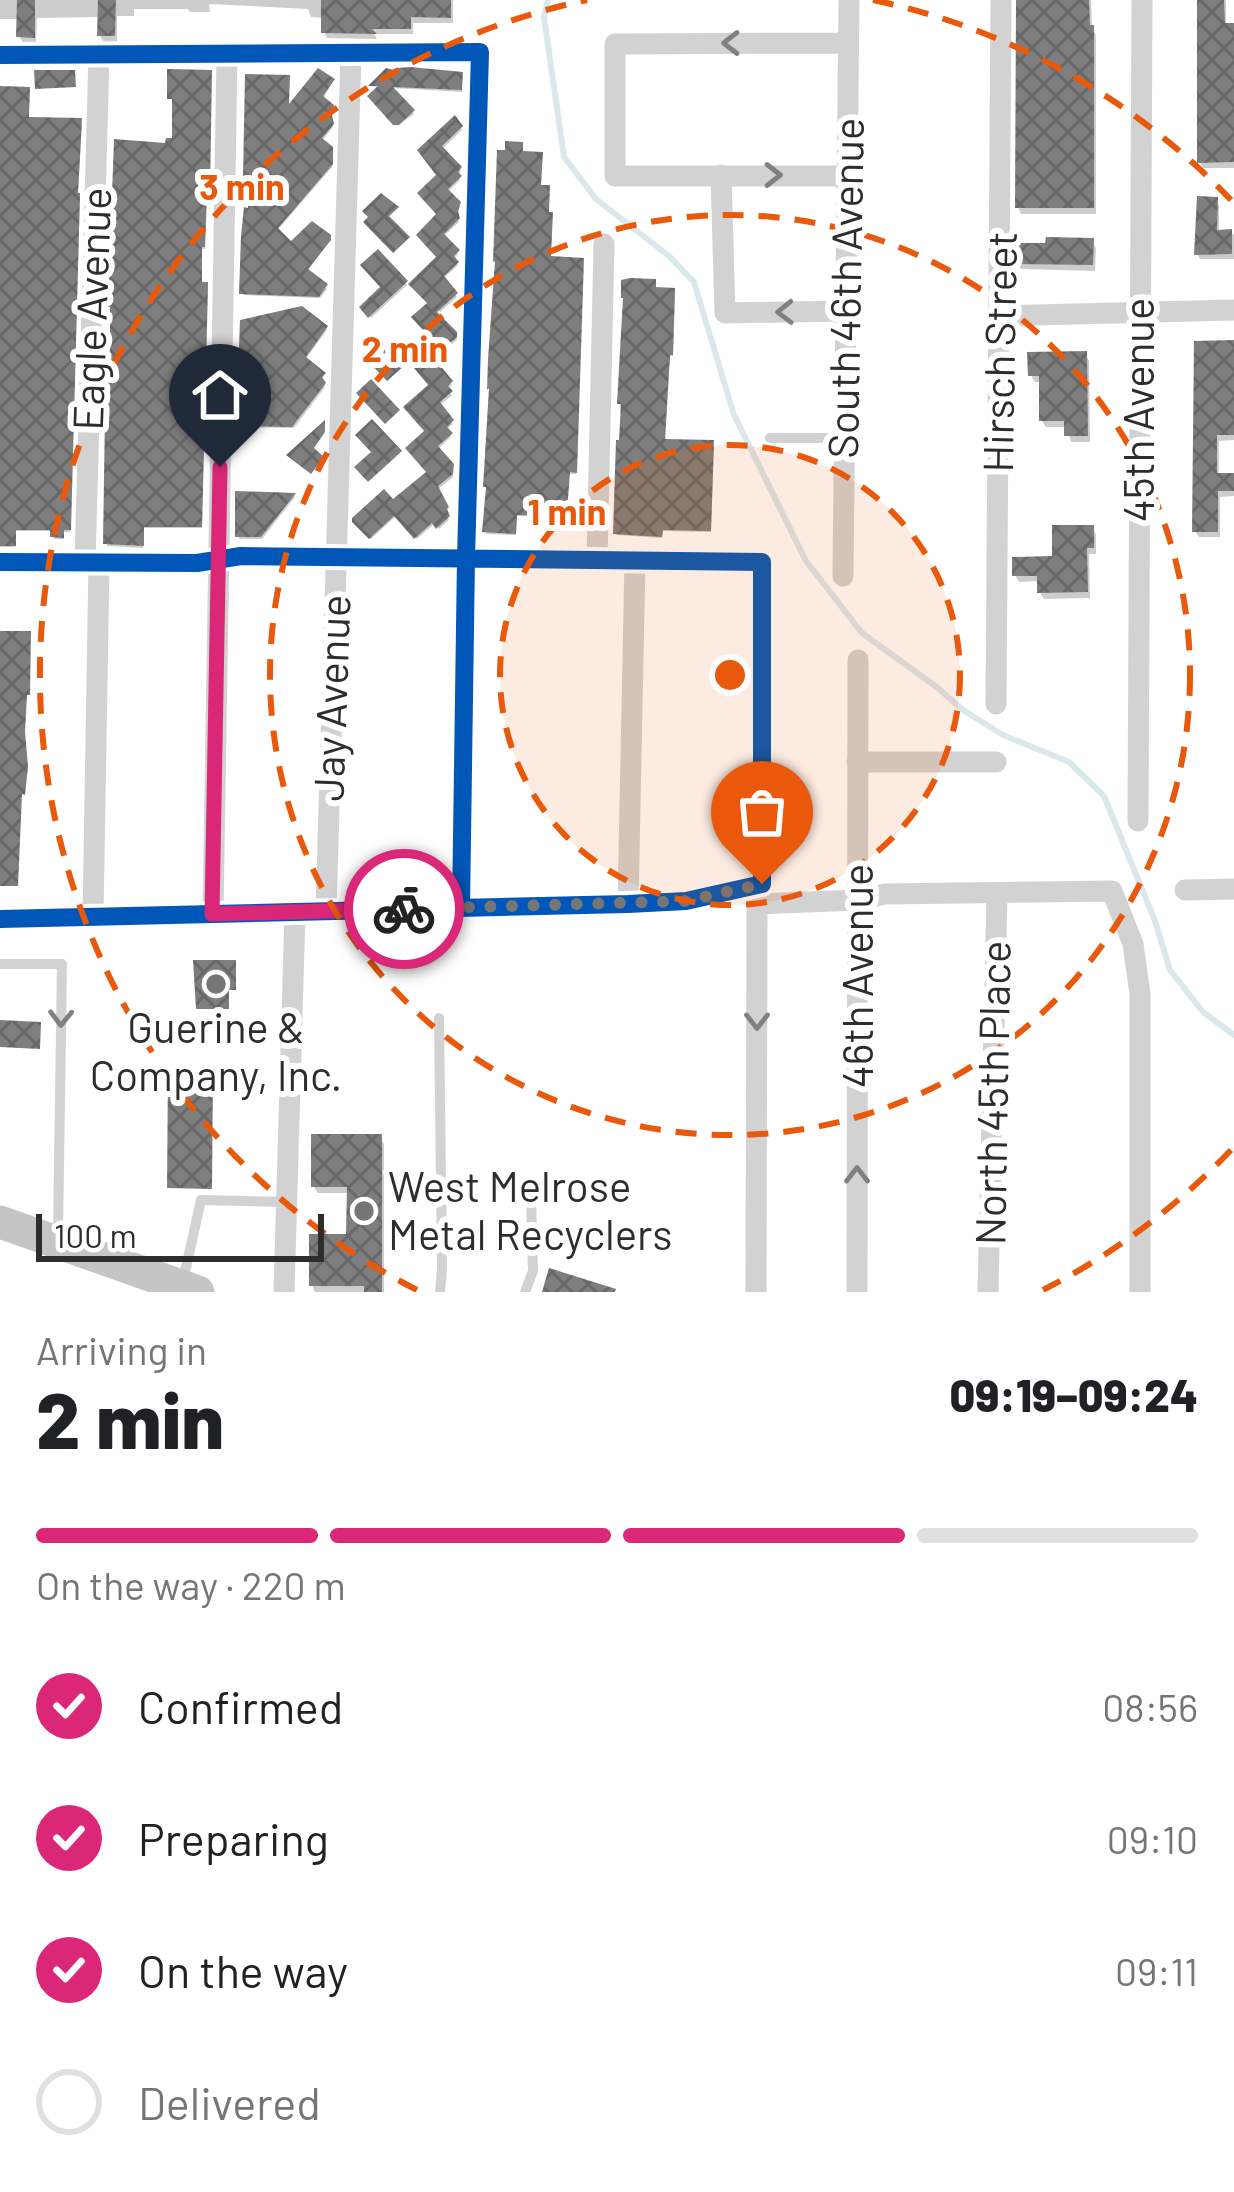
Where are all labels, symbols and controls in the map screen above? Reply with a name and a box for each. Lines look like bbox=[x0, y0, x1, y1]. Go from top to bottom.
one-way arrow bbox=[721, 30, 739, 56]
street label: South 46th Avenue bbox=[816, 117, 872, 459]
one-way arrow bbox=[764, 162, 783, 188]
text: 3 min bbox=[199, 164, 285, 207]
street label: Eagle Avenue bbox=[61, 186, 120, 431]
street label: Hirsch Street bbox=[971, 231, 1025, 473]
street label: 45th Avenue bbox=[1112, 298, 1162, 522]
one-way arrow bbox=[775, 299, 793, 325]
text: 2 min bbox=[362, 326, 448, 369]
pin bbox=[169, 344, 271, 467]
icon: home bbox=[187, 362, 253, 428]
text: 1 min bbox=[528, 489, 606, 532]
street label: Jay Avenue bbox=[301, 594, 360, 802]
centre of rings bbox=[709, 654, 751, 696]
pin bbox=[711, 761, 813, 884]
icon: bag bbox=[729, 779, 795, 845]
courier bbox=[344, 849, 464, 969]
street label: 46th Avenue bbox=[831, 864, 881, 1088]
icon: bike bbox=[371, 876, 437, 942]
street label: North 45th Place bbox=[963, 940, 1019, 1246]
marker: Guerine & Company, Inc. bbox=[203, 971, 229, 997]
place label: Guerine & Company, Inc. bbox=[90, 1001, 342, 1100]
one-way arrow bbox=[49, 1009, 75, 1028]
one-way arrow bbox=[744, 1013, 770, 1031]
place label: West Melrose Metal Recyclers bbox=[388, 1160, 672, 1259]
one-way arrow bbox=[844, 1165, 870, 1183]
marker: West Melrose Metal Recyclers bbox=[351, 1198, 377, 1224]
scale bar bbox=[36, 1208, 324, 1261]
text: 100 m bbox=[54, 1215, 137, 1255]
text: Arriving in bbox=[36, 1326, 207, 1373]
text: 09:19–09:24 bbox=[949, 1367, 1198, 1421]
text: 2 min bbox=[36, 1371, 224, 1465]
text: On the way · 220 m bbox=[36, 1561, 346, 1608]
icon: check bbox=[36, 1673, 102, 1739]
text: Confirmed bbox=[138, 1679, 343, 1733]
text: 08:56 bbox=[1102, 1683, 1198, 1730]
icon: check bbox=[36, 1805, 102, 1871]
text: Preparing bbox=[138, 1811, 329, 1865]
text: 09:10 bbox=[1107, 1815, 1198, 1862]
icon: check bbox=[36, 1937, 102, 2003]
text: On the way bbox=[138, 1943, 348, 1997]
text: 09:11 bbox=[1115, 1947, 1198, 1994]
text: Delivered bbox=[138, 2075, 321, 2129]

